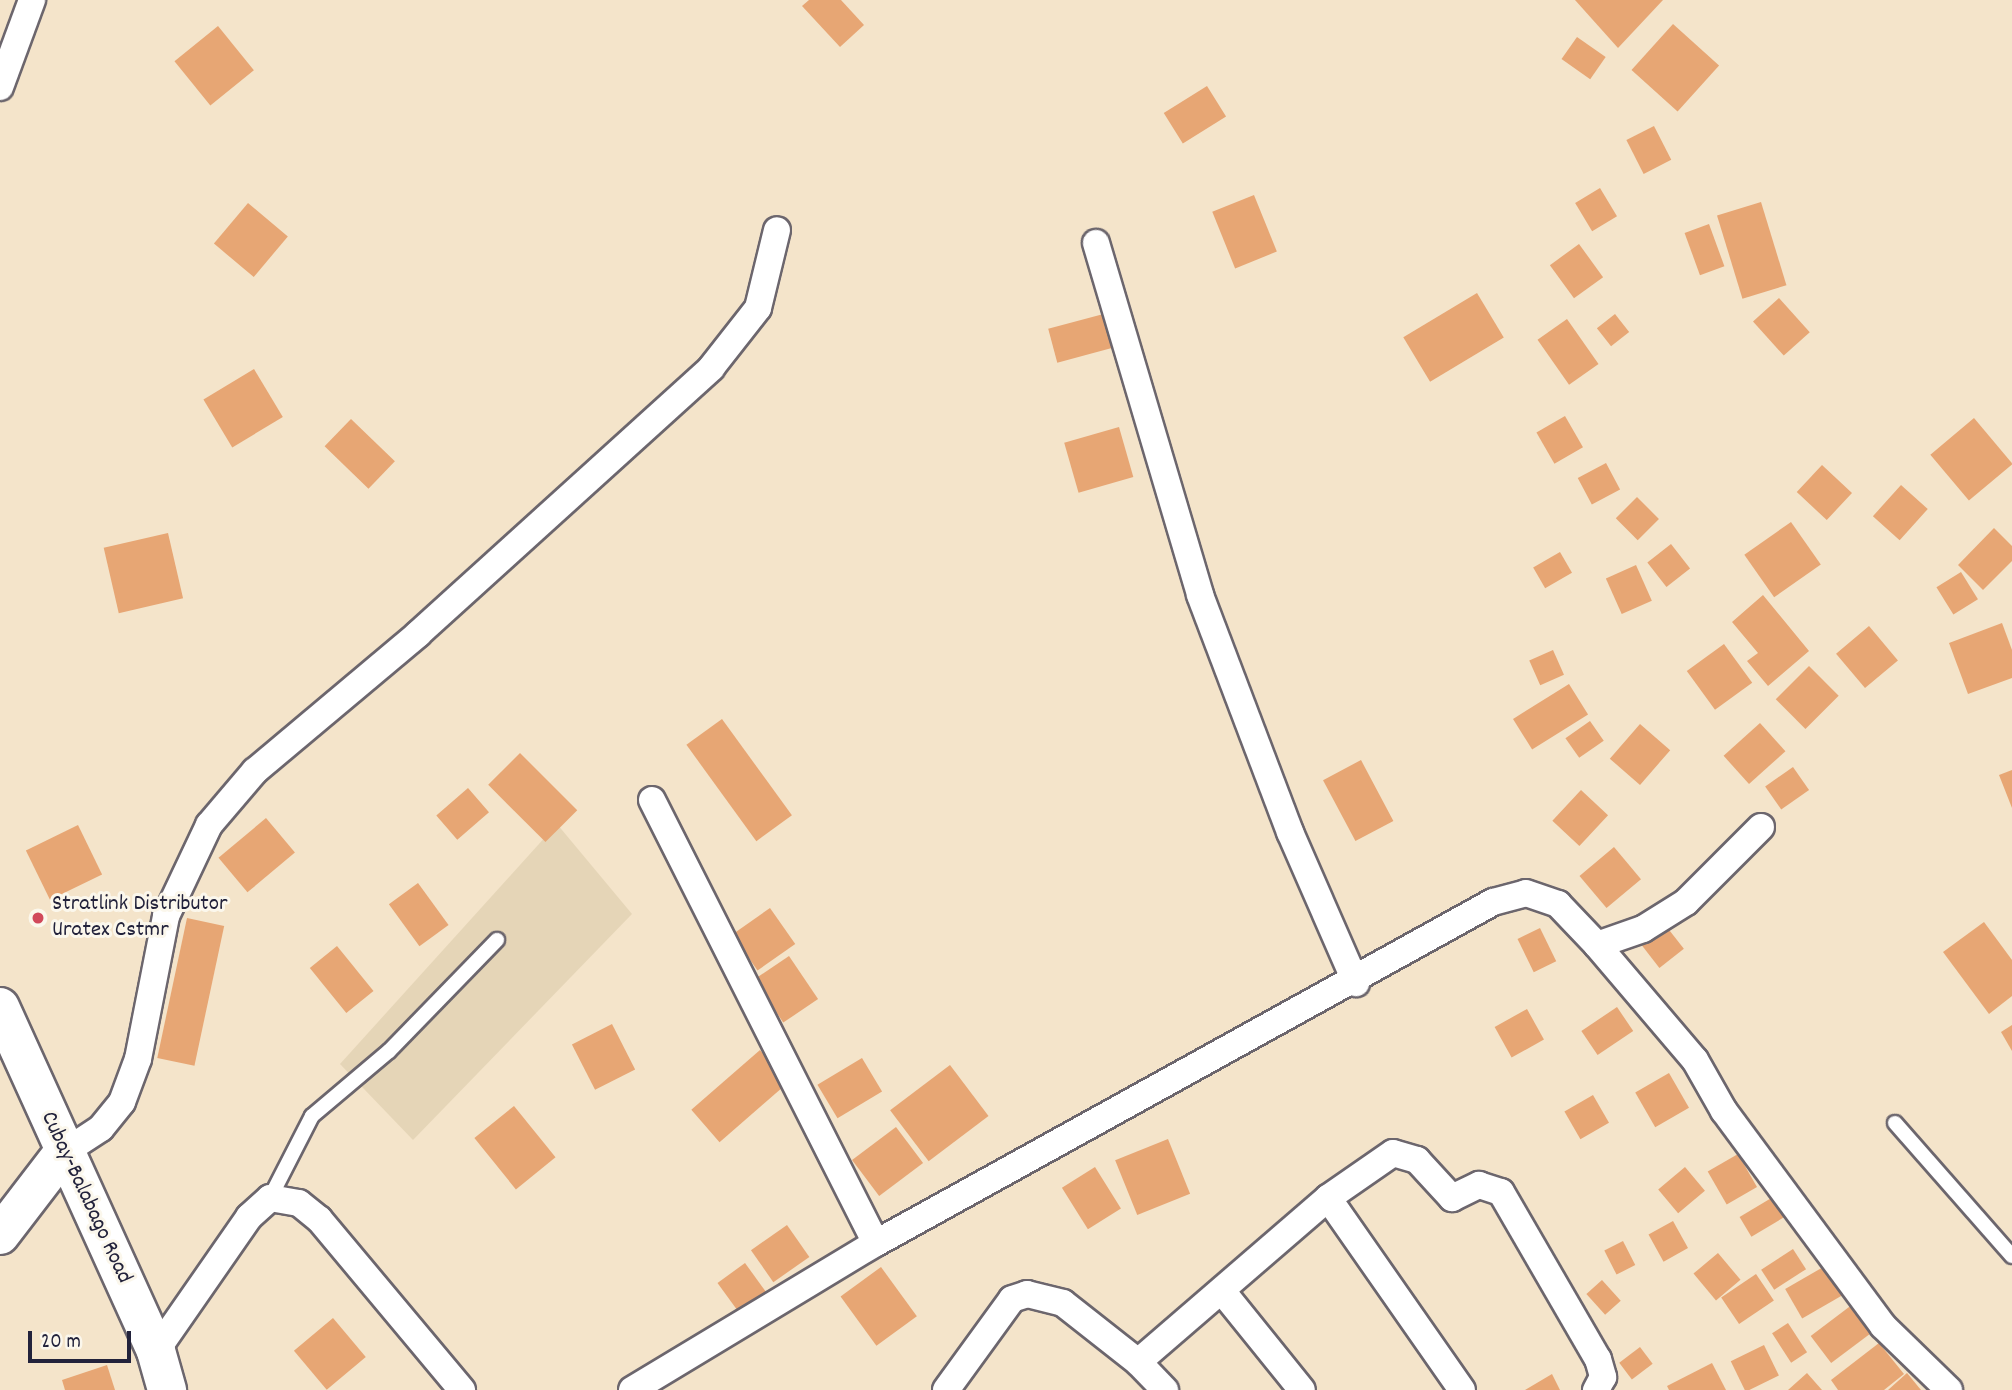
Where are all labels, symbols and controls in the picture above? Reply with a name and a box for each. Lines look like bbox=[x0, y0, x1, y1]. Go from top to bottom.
place label: Stratlink Distributor Uratex Cstmr bbox=[52, 891, 228, 945]
marker: Stratlink Distributor Uratex Cstmr bbox=[30, 910, 46, 926]
street label: Cubay-Balabago Road bbox=[33, 1108, 137, 1288]
scale bar bbox=[32, 1316, 135, 1360]
text: 20 m bbox=[41, 1328, 81, 1358]

